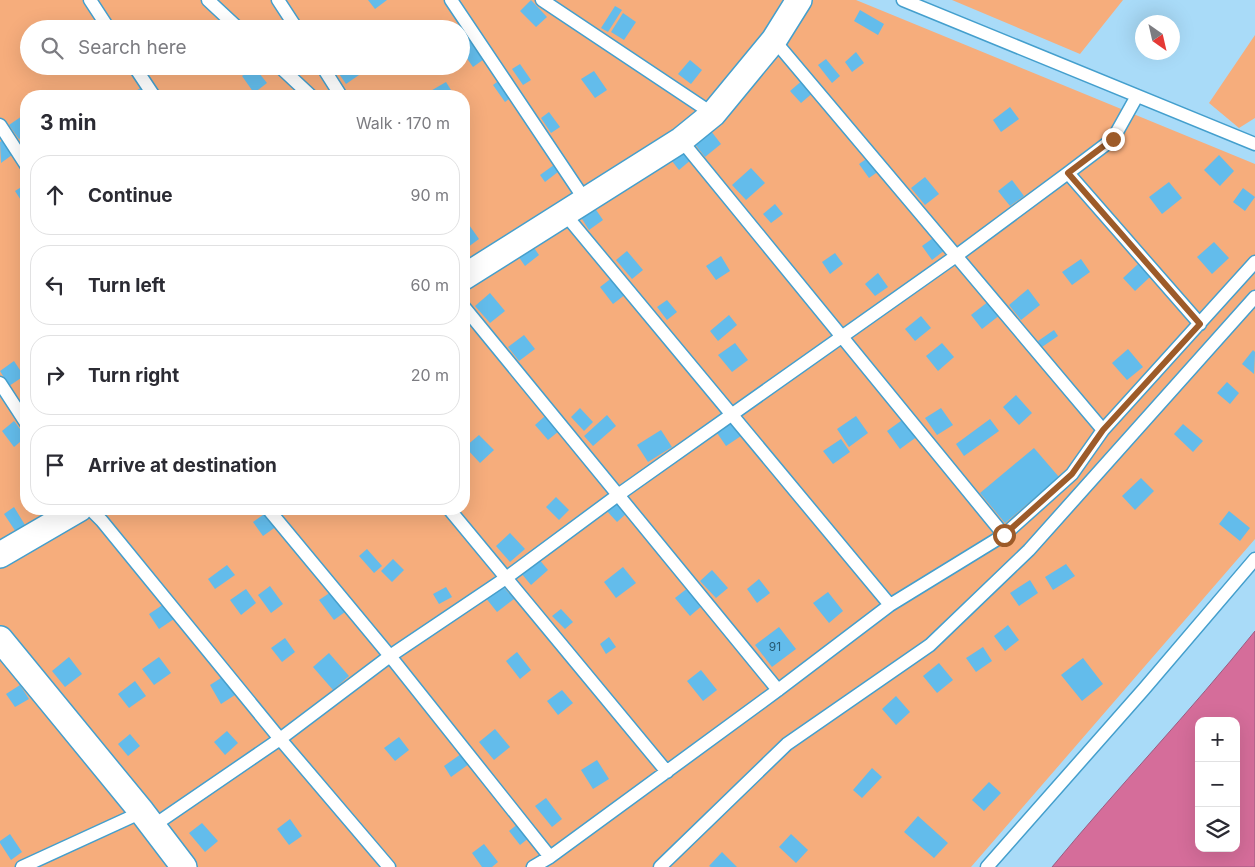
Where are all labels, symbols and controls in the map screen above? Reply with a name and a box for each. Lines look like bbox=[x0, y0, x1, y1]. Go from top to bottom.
north arrow bbox=[1135, 15, 1180, 60]
search box bbox=[20, 20, 470, 75]
icon: search bbox=[38, 34, 66, 62]
text: Search here bbox=[78, 36, 187, 59]
text: 3 min bbox=[40, 110, 96, 135]
text: Walk · 170 m bbox=[356, 113, 450, 133]
route end bbox=[1102, 128, 1125, 151]
icon: ahead bbox=[41, 181, 69, 209]
text: Continue bbox=[88, 184, 173, 207]
text: 90 m bbox=[410, 185, 449, 205]
icon: left bbox=[41, 271, 69, 299]
text: Turn left bbox=[88, 274, 166, 297]
text: 60 m bbox=[410, 275, 449, 295]
icon: right bbox=[41, 361, 69, 389]
text: Turn right bbox=[88, 364, 179, 387]
text: 20 m bbox=[411, 365, 449, 385]
icon: arrive bbox=[41, 451, 69, 479]
text: Arrive at destination bbox=[88, 454, 277, 477]
route start bbox=[993, 524, 1016, 547]
house number: 91 bbox=[769, 639, 781, 654]
map controls bbox=[1195, 717, 1240, 852]
button: + bbox=[1195, 717, 1240, 762]
button: − bbox=[1195, 762, 1240, 807]
button: layers bbox=[1195, 807, 1240, 852]

